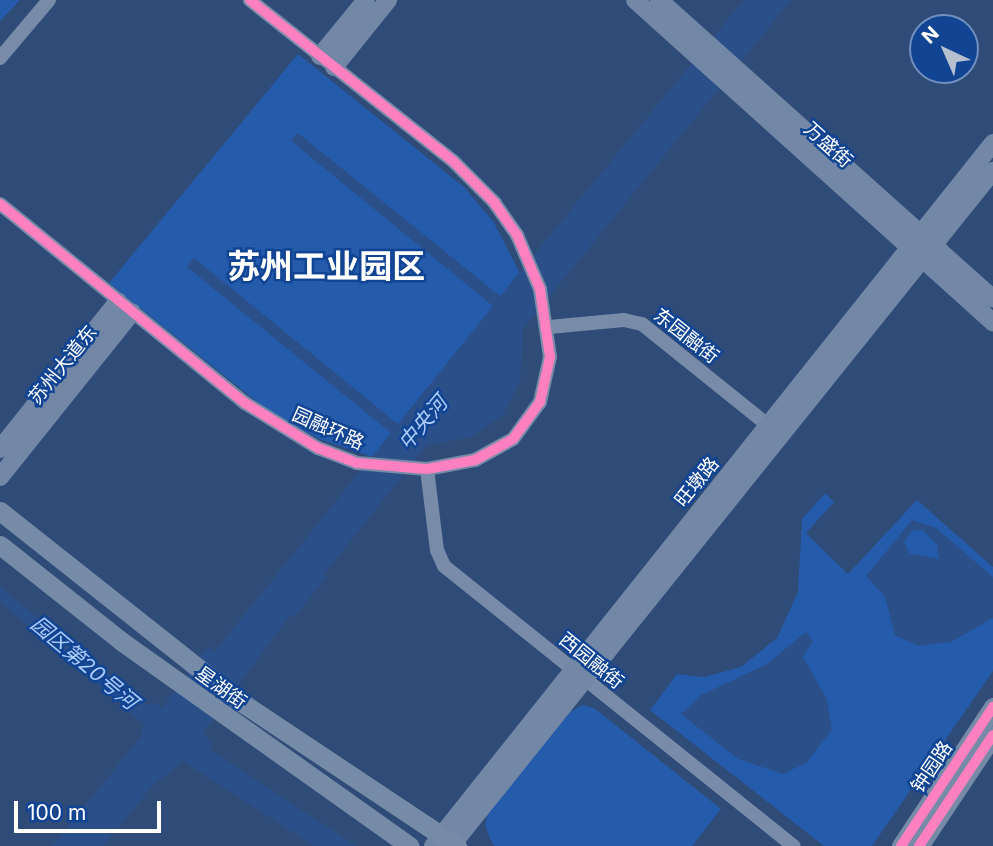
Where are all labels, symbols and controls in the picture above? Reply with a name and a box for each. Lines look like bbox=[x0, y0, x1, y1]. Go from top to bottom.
north arrow bbox=[909, 14, 979, 84]
text: N bbox=[917, 22, 944, 48]
street label: 万盛街 bbox=[799, 117, 857, 173]
district label: 苏州工业园区 bbox=[227, 247, 425, 287]
street label: 东园融街 bbox=[649, 304, 723, 368]
street label: 苏州大道东 bbox=[24, 321, 102, 409]
water label: 中央河 bbox=[393, 391, 453, 455]
street label: 园融环路 bbox=[289, 403, 367, 455]
street label: 旺墩路 bbox=[670, 453, 724, 511]
water label: 园区第20号河 bbox=[26, 611, 142, 715]
street label: 西园融街 bbox=[554, 628, 628, 694]
street label: 星湖街 bbox=[191, 662, 251, 714]
street label: 钟园路 bbox=[907, 737, 957, 797]
scale bar bbox=[18, 786, 164, 830]
text: 100 m bbox=[27, 800, 86, 825]

